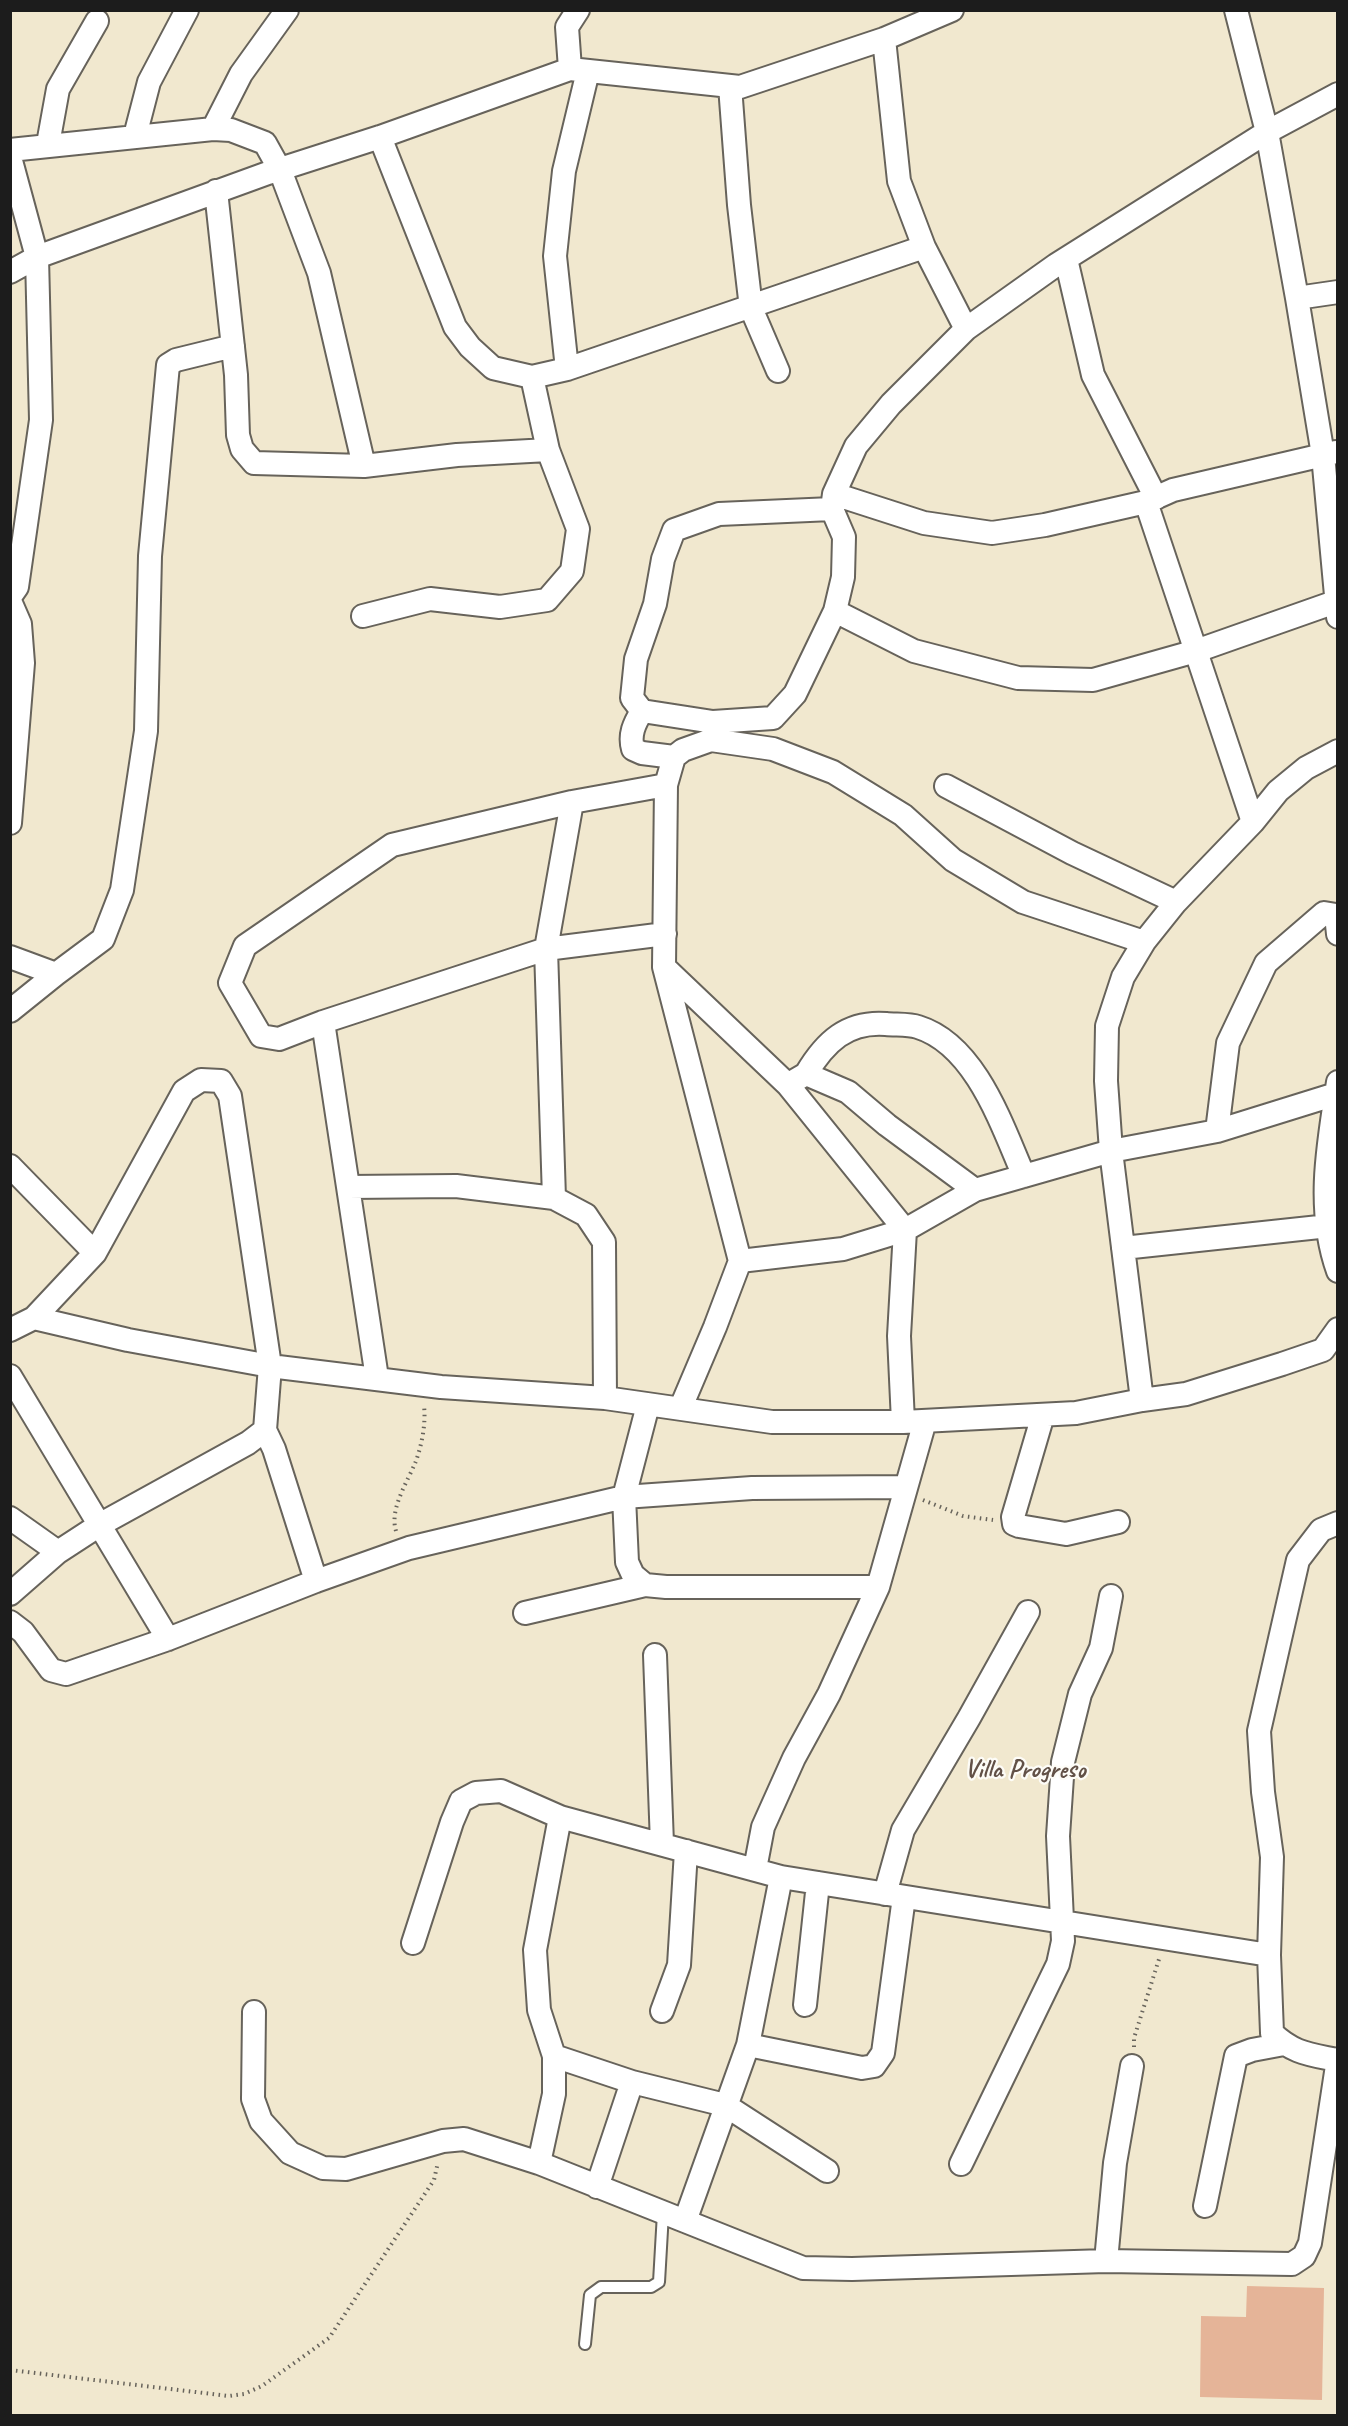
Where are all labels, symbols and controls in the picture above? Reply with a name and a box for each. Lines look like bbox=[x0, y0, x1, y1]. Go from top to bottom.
district label: Villa Progreso bbox=[964, 1754, 1086, 1786]

